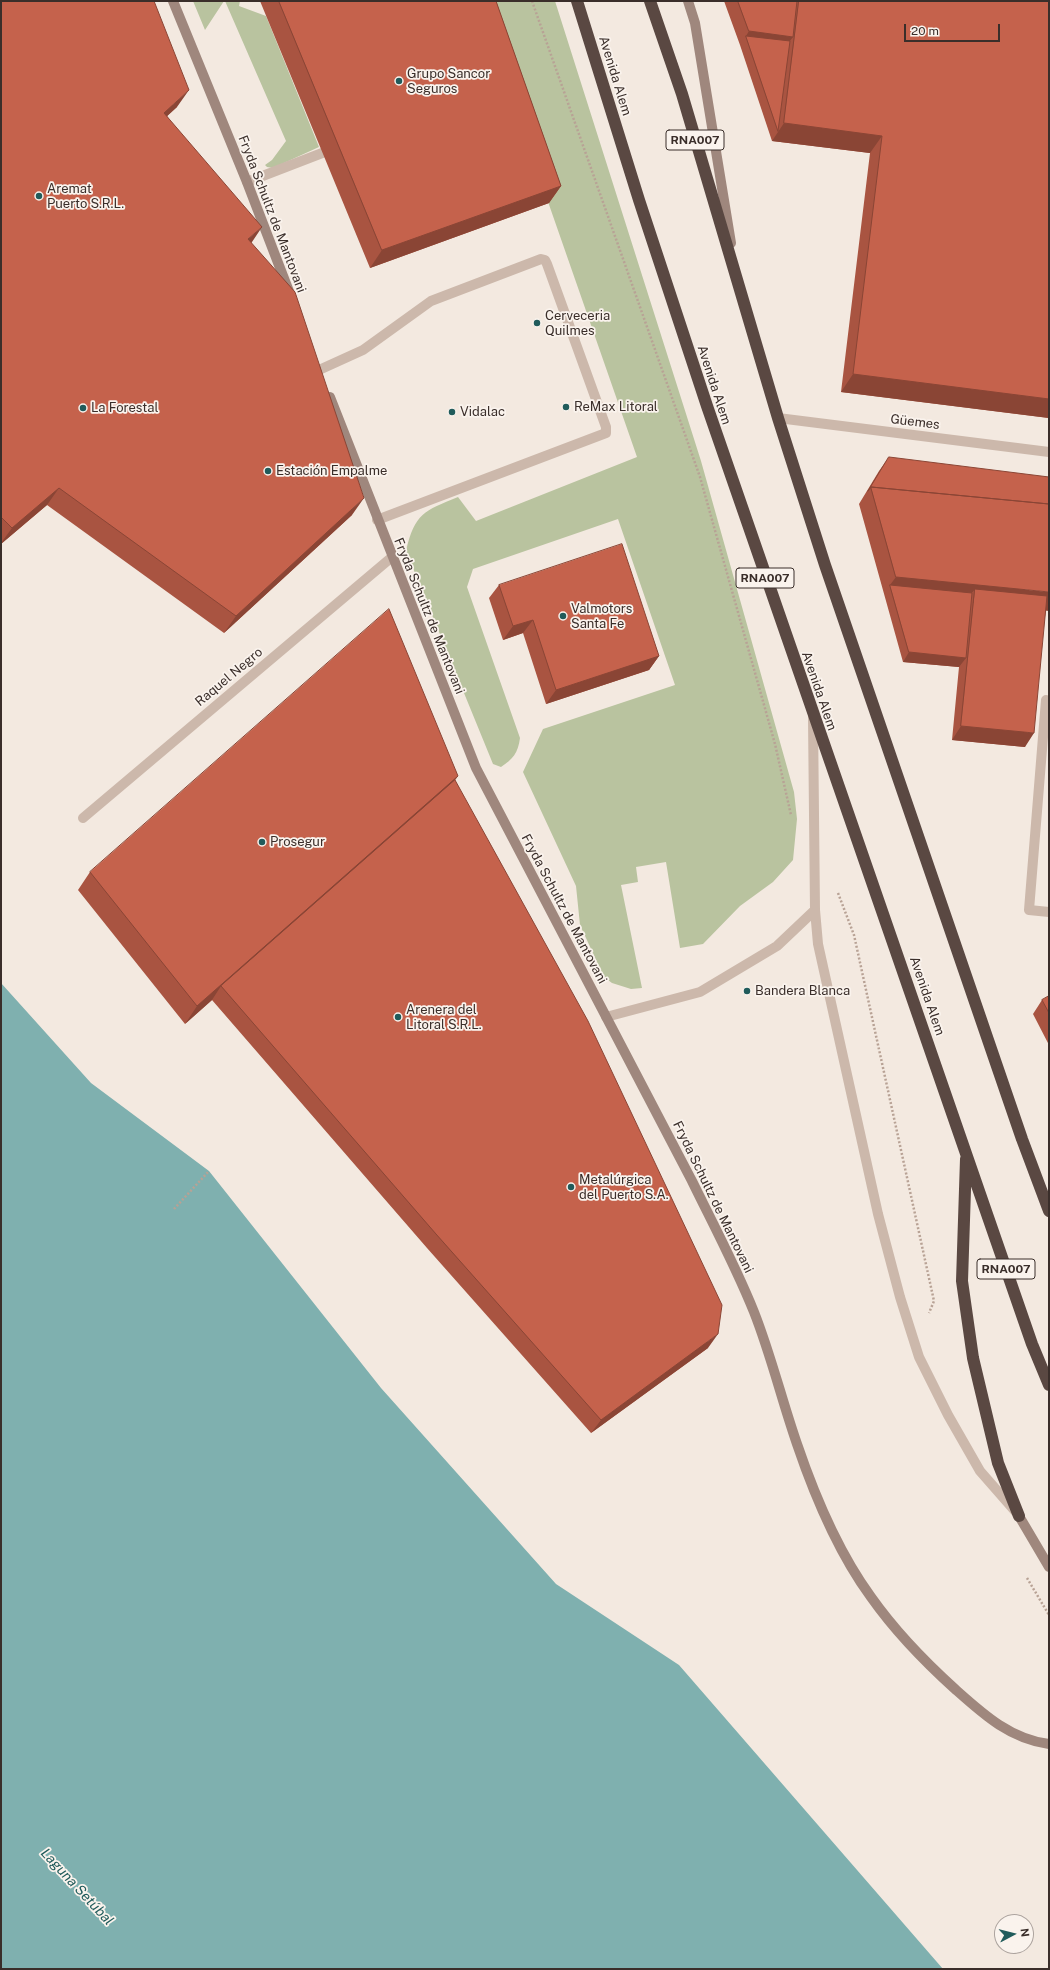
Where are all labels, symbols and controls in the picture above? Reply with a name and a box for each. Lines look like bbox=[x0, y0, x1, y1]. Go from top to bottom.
scale bar bbox=[906, 16, 1002, 42]
text: 20 m bbox=[911, 24, 939, 38]
street label: Avenida Alem bbox=[595, 34, 635, 118]
place label: Grupo Sancor Seguros bbox=[407, 66, 490, 97]
marker: Grupo Sancor Seguros bbox=[394, 76, 404, 86]
road number: RNA007 bbox=[666, 130, 724, 150]
street label: Fryda Schultz de Mantovani bbox=[235, 133, 309, 295]
place label: Aremat Puerto S.R.L. bbox=[47, 181, 124, 212]
marker: Aremat Puerto S.R.L. bbox=[34, 191, 44, 201]
place label: Cerveceria Quilmes bbox=[545, 308, 610, 339]
marker: Cerveceria Quilmes bbox=[532, 318, 542, 328]
street label: Avenida Alem bbox=[694, 343, 734, 427]
place label: ReMax Litoral bbox=[574, 399, 658, 415]
place label: La Forestal bbox=[91, 400, 158, 416]
marker: ReMax Litoral bbox=[561, 402, 571, 412]
marker: La Forestal bbox=[78, 403, 88, 413]
place label: Vidalac bbox=[460, 404, 505, 420]
marker: Vidalac bbox=[447, 407, 457, 417]
street label: Güemes bbox=[889, 411, 941, 433]
place label: Estación Empalme bbox=[276, 463, 387, 479]
marker: Estación Empalme bbox=[263, 466, 273, 476]
street label: Fryda Schultz de Mantovani bbox=[390, 536, 468, 696]
road number: RNA007 bbox=[736, 568, 794, 588]
place label: Valmotors Santa Fe bbox=[571, 601, 632, 632]
marker: Valmotors Santa Fe bbox=[558, 611, 568, 621]
street label: Raquel Negro bbox=[192, 644, 266, 710]
street label: Avenida Alem bbox=[798, 649, 840, 733]
street label: Fryda Schultz de Mantovani bbox=[518, 832, 610, 986]
place label: Prosegur bbox=[270, 834, 325, 850]
marker: Prosegur bbox=[257, 837, 267, 847]
street label: Avenida Alem bbox=[906, 954, 948, 1038]
place label: Bandera Blanca bbox=[755, 983, 850, 999]
marker: Bandera Blanca bbox=[742, 986, 752, 996]
place label: Arenera del Litoral S.R.L. bbox=[406, 1002, 482, 1033]
marker: Arenera del Litoral S.R.L. bbox=[393, 1012, 403, 1022]
street label: Fryda Schultz de Mantovani bbox=[669, 1118, 757, 1276]
place label: Metalúrgica del Puerto S.A. bbox=[579, 1172, 669, 1203]
marker: Metalúrgica del Puerto S.A. bbox=[566, 1182, 576, 1192]
road number: RNA007 bbox=[977, 1259, 1035, 1279]
water label: Laguna Setúbal bbox=[37, 1845, 117, 1929]
north arrow bbox=[994, 1914, 1034, 1954]
text: N bbox=[1018, 1928, 1031, 1938]

